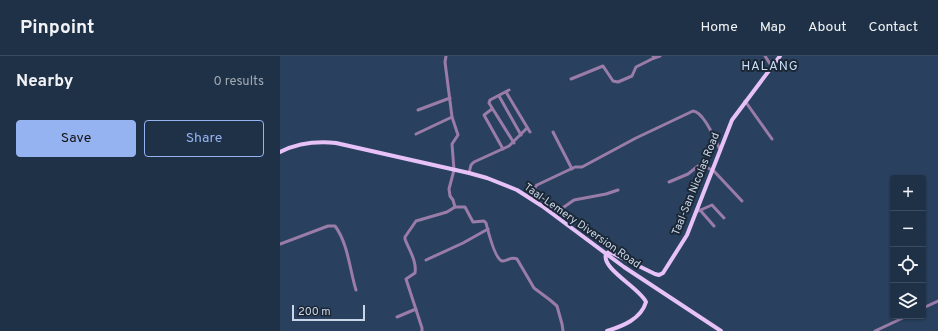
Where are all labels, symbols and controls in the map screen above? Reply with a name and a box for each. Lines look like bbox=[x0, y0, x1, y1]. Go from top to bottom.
text: Pinpoint bbox=[20, 16, 95, 40]
text: Home bbox=[701, 19, 738, 36]
text: Map bbox=[760, 19, 786, 36]
text: About bbox=[808, 19, 847, 36]
text: Contact bbox=[869, 19, 918, 36]
district label: HALANG bbox=[741, 59, 799, 75]
text: Nearby bbox=[16, 71, 73, 93]
text: 0 results bbox=[213, 74, 264, 90]
button: Save bbox=[16, 120, 136, 157]
button: Share bbox=[144, 120, 264, 157]
street label: Taal-San Nicolas Road bbox=[669, 130, 723, 238]
map controls bbox=[890, 175, 926, 319]
button: + bbox=[890, 175, 926, 211]
street label: Taal-Lemery Diversion Road bbox=[521, 180, 643, 272]
button: − bbox=[890, 211, 926, 247]
button: locate bbox=[890, 247, 926, 283]
button: layers bbox=[890, 283, 926, 319]
scale bar bbox=[292, 303, 365, 322]
text: 200 m bbox=[298, 305, 331, 319]

